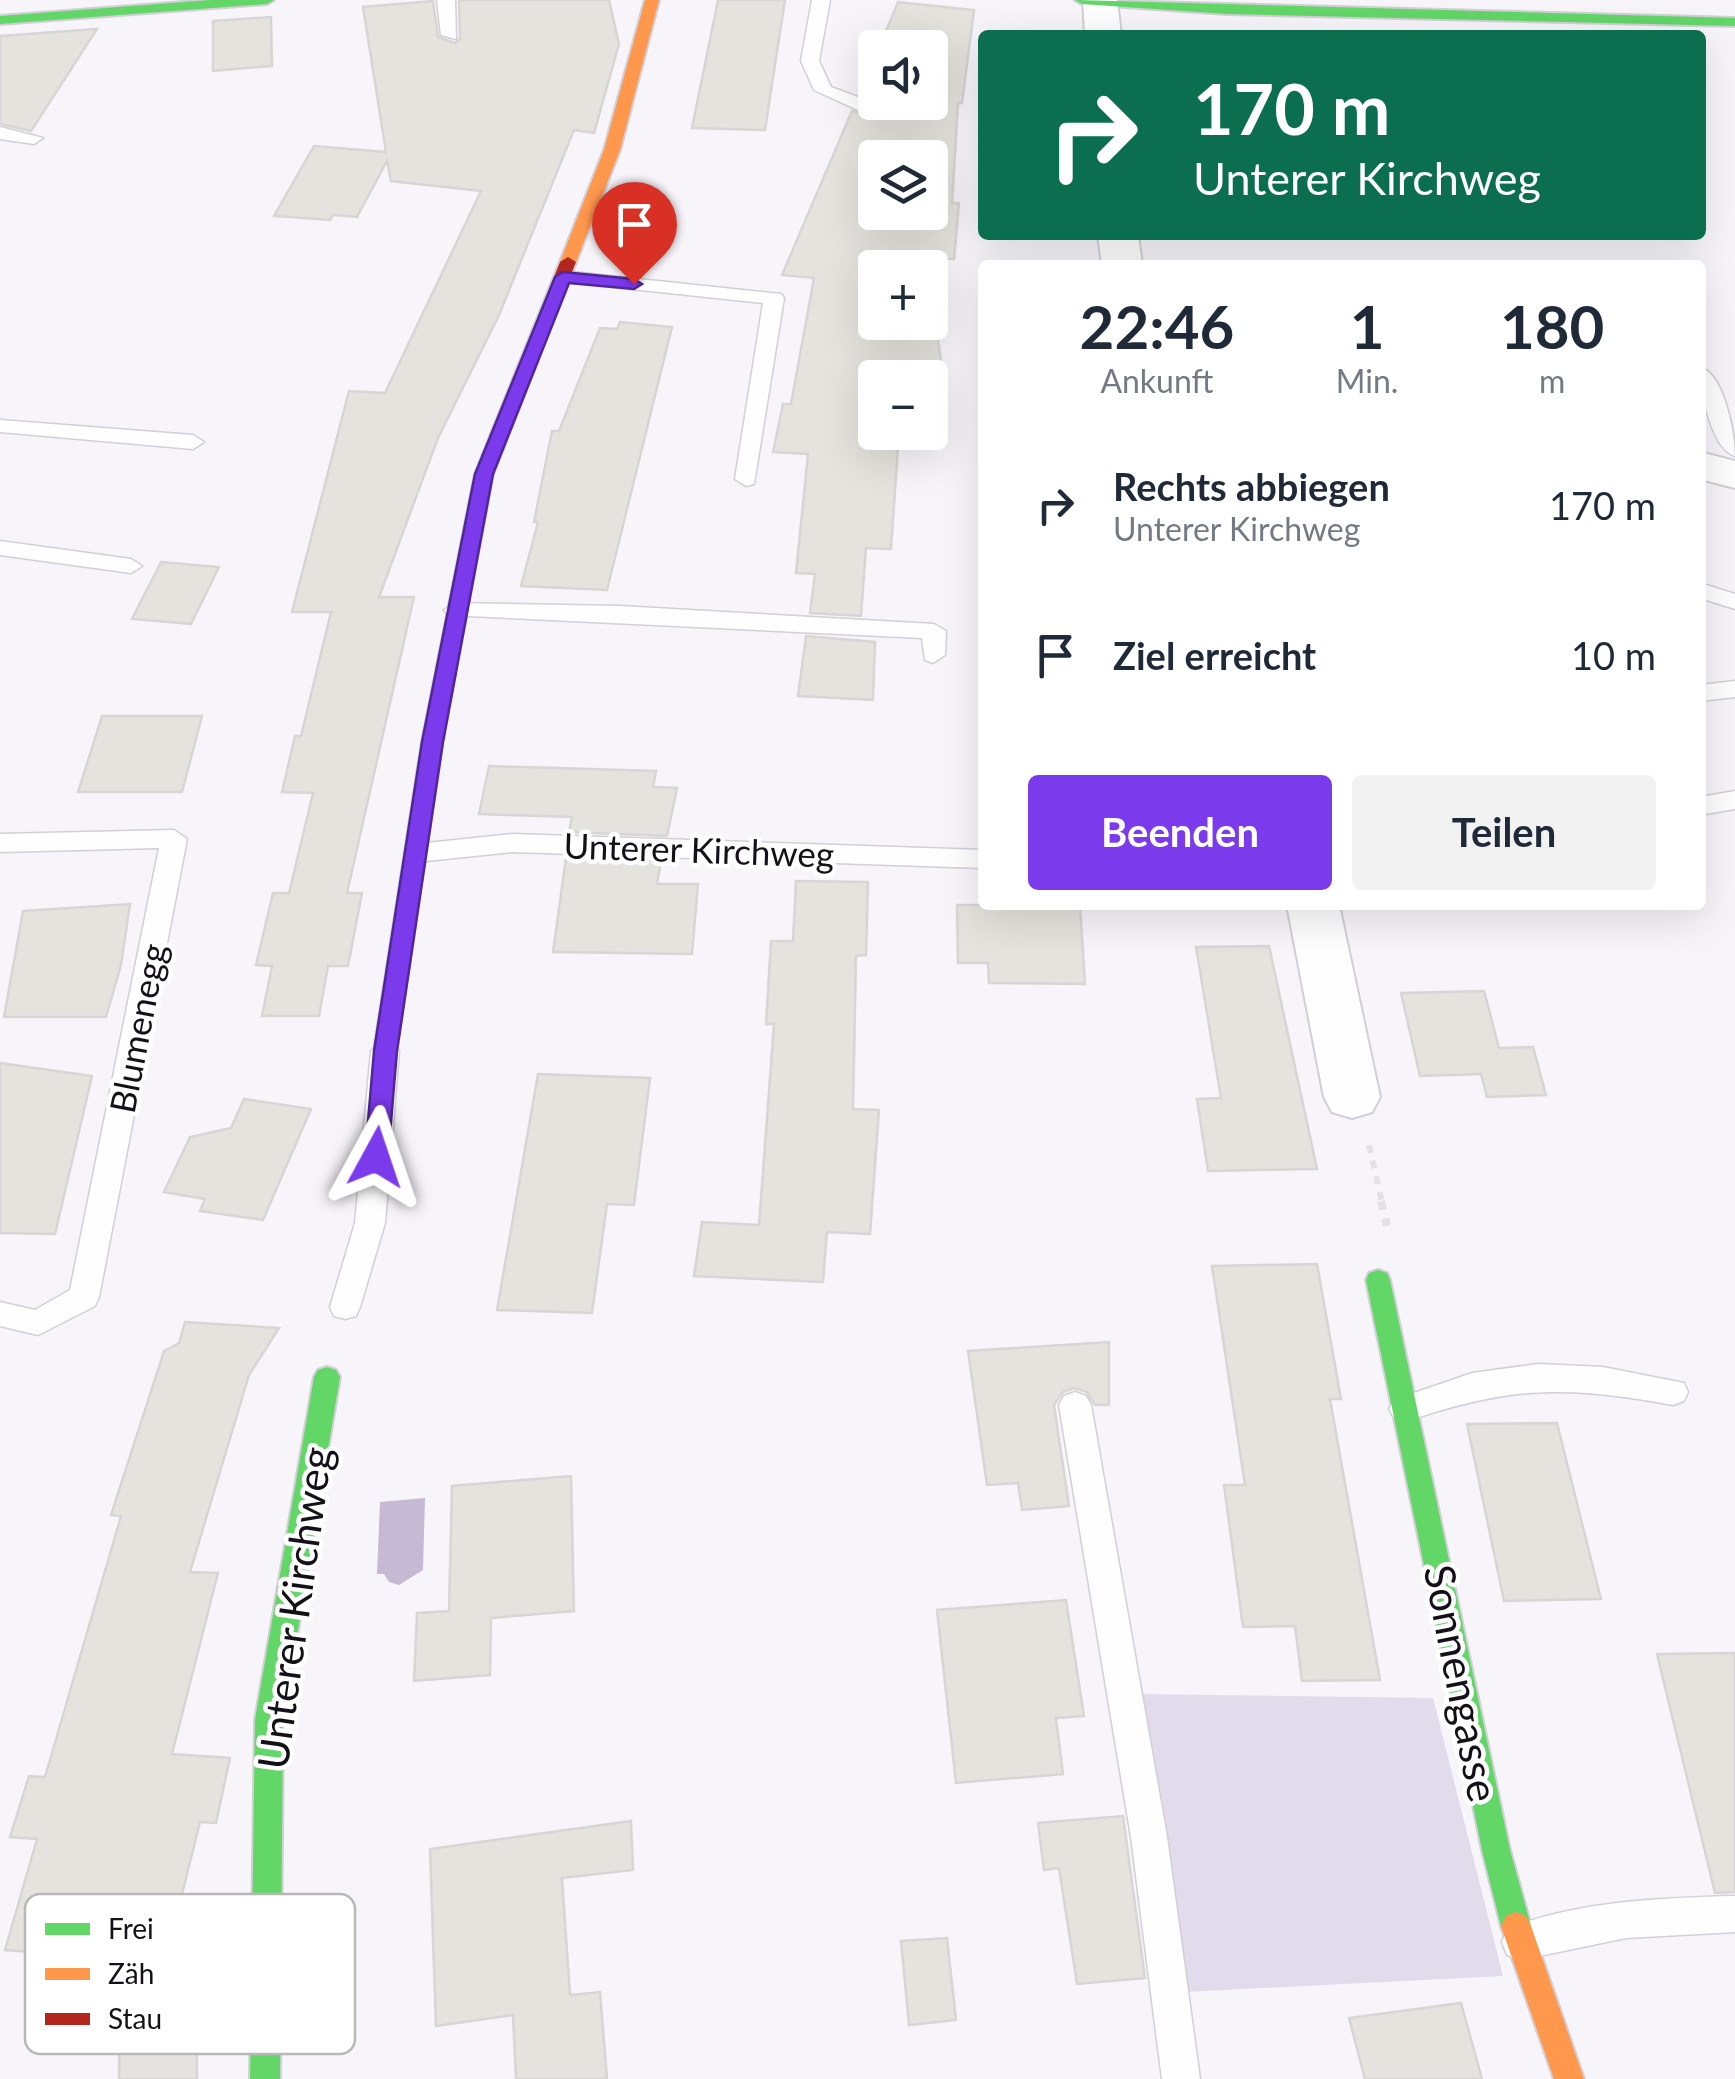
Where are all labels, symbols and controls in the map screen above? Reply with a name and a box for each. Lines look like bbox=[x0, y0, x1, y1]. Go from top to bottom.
map controls bbox=[858, 30, 948, 450]
button: sound bbox=[858, 30, 948, 120]
text: 170 m bbox=[1193, 66, 1390, 150]
icon: right bbox=[1028, 70, 1158, 200]
button: layers bbox=[858, 140, 948, 230]
text: Unterer Kirchweg bbox=[1193, 151, 1541, 205]
pin bbox=[592, 182, 677, 285]
icon: arrive bbox=[607, 197, 662, 252]
button: + bbox=[858, 250, 948, 340]
text: 22:46 bbox=[1080, 290, 1234, 362]
text: 1 bbox=[1350, 290, 1385, 362]
text: 180 bbox=[1500, 290, 1604, 362]
button: − bbox=[858, 360, 948, 450]
text: Ankunft bbox=[1100, 361, 1213, 400]
text: Min. bbox=[1336, 361, 1398, 400]
text: m bbox=[1539, 361, 1565, 400]
text: Rechts abbiegen bbox=[1113, 463, 1390, 509]
icon: right bbox=[1028, 478, 1083, 533]
text: 170 m bbox=[1549, 482, 1656, 528]
text: Unterer Kirchweg bbox=[1113, 509, 1360, 548]
icon: arrive bbox=[1028, 628, 1083, 683]
text: Ziel erreicht bbox=[1113, 632, 1316, 678]
text: 10 m bbox=[1571, 632, 1656, 678]
button: Beenden bbox=[1028, 775, 1332, 890]
button: Teilen bbox=[1352, 775, 1656, 890]
street label: Unterer Kirchweg bbox=[563, 823, 835, 875]
street label: Blumenegg bbox=[100, 940, 174, 1116]
position arrow bbox=[324, 1105, 428, 1209]
street label: Unterer Kirchweg bbox=[247, 1444, 341, 1772]
street label: Sonnengasse bbox=[1415, 1560, 1509, 1806]
legend bbox=[25, 1894, 355, 2054]
text: Frei bbox=[108, 1911, 154, 1945]
text: Zäh bbox=[108, 1956, 154, 1990]
text: Stau bbox=[108, 2001, 162, 2035]

